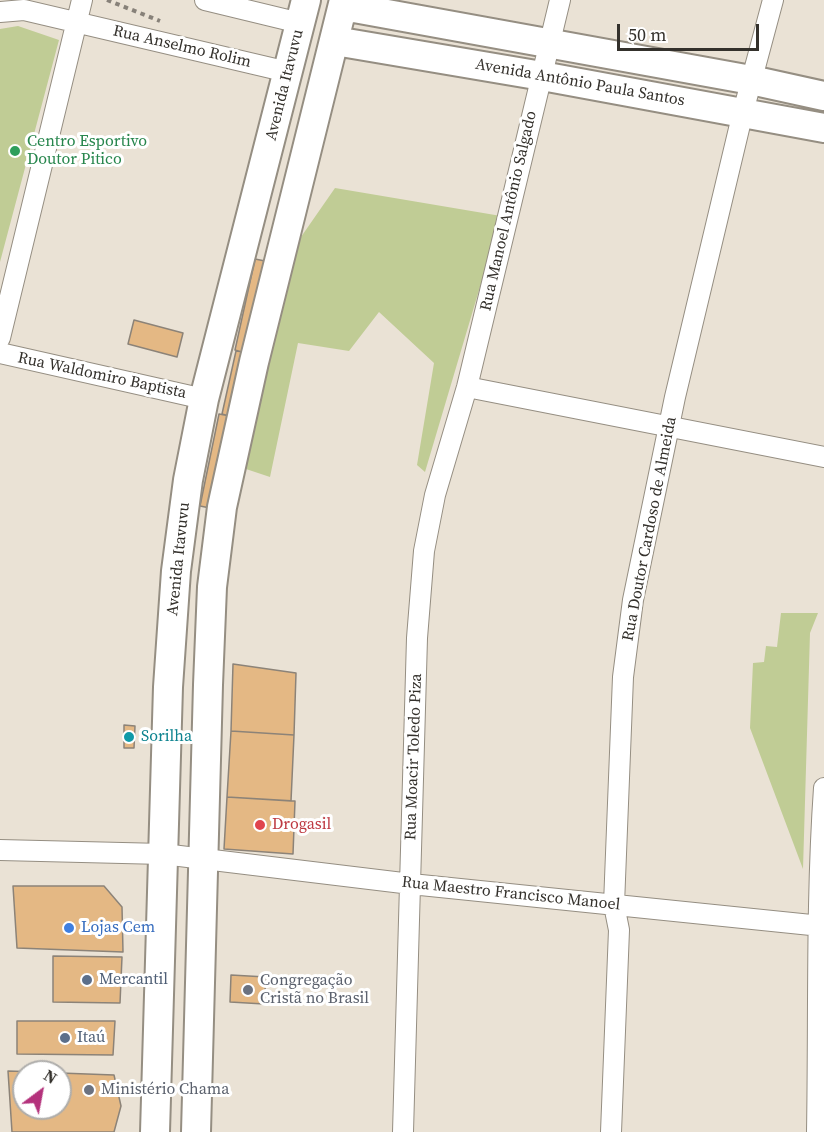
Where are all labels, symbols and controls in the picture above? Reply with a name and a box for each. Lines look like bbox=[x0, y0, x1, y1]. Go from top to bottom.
scale bar bbox=[620, 12, 762, 50]
street label: Rua Anselmo Rolim bbox=[111, 22, 253, 72]
text: 50 m bbox=[628, 22, 666, 47]
street label: Avenida Itavuvu bbox=[262, 27, 308, 143]
street label: Avenida Antônio Paula Santos bbox=[474, 55, 686, 111]
street label: Rua Manoel Antônio Salgado bbox=[477, 109, 541, 313]
place label: Centro Esportivo Doutor Pitico bbox=[27, 132, 147, 170]
marker: Centro Esportivo Doutor Pitico bbox=[8, 144, 22, 158]
street label: Rua Waldomiro Baptista bbox=[16, 349, 188, 403]
street label: Rua Doutor Cardoso de Almeida bbox=[619, 415, 681, 643]
street label: Avenida Itavuvu bbox=[163, 501, 195, 617]
street label: Rua Moacir Toledo Piza bbox=[401, 673, 427, 841]
place label: Sorilha bbox=[141, 727, 192, 747]
marker: Sorilha bbox=[122, 730, 136, 744]
place label: Drogasil bbox=[272, 815, 331, 835]
marker: Drogasil bbox=[253, 818, 267, 832]
street label: Rua Maestro Francisco Manoel bbox=[401, 873, 621, 915]
place label: Lojas Cem bbox=[81, 918, 155, 938]
marker: Lojas Cem bbox=[62, 921, 76, 935]
place label: Mercantil bbox=[99, 970, 168, 990]
place label: Congregação Cristã no Brasil bbox=[260, 971, 369, 1009]
marker: Mercantil bbox=[80, 973, 94, 987]
marker: Congregação Cristã no Brasil bbox=[241, 983, 255, 997]
place label: Itaú bbox=[77, 1028, 105, 1048]
marker: Itaú bbox=[58, 1031, 72, 1045]
north arrow bbox=[12, 1060, 72, 1120]
text: N bbox=[40, 1064, 61, 1089]
place label: Ministério Chama bbox=[101, 1080, 229, 1100]
marker: Ministério Chama bbox=[82, 1083, 96, 1097]

